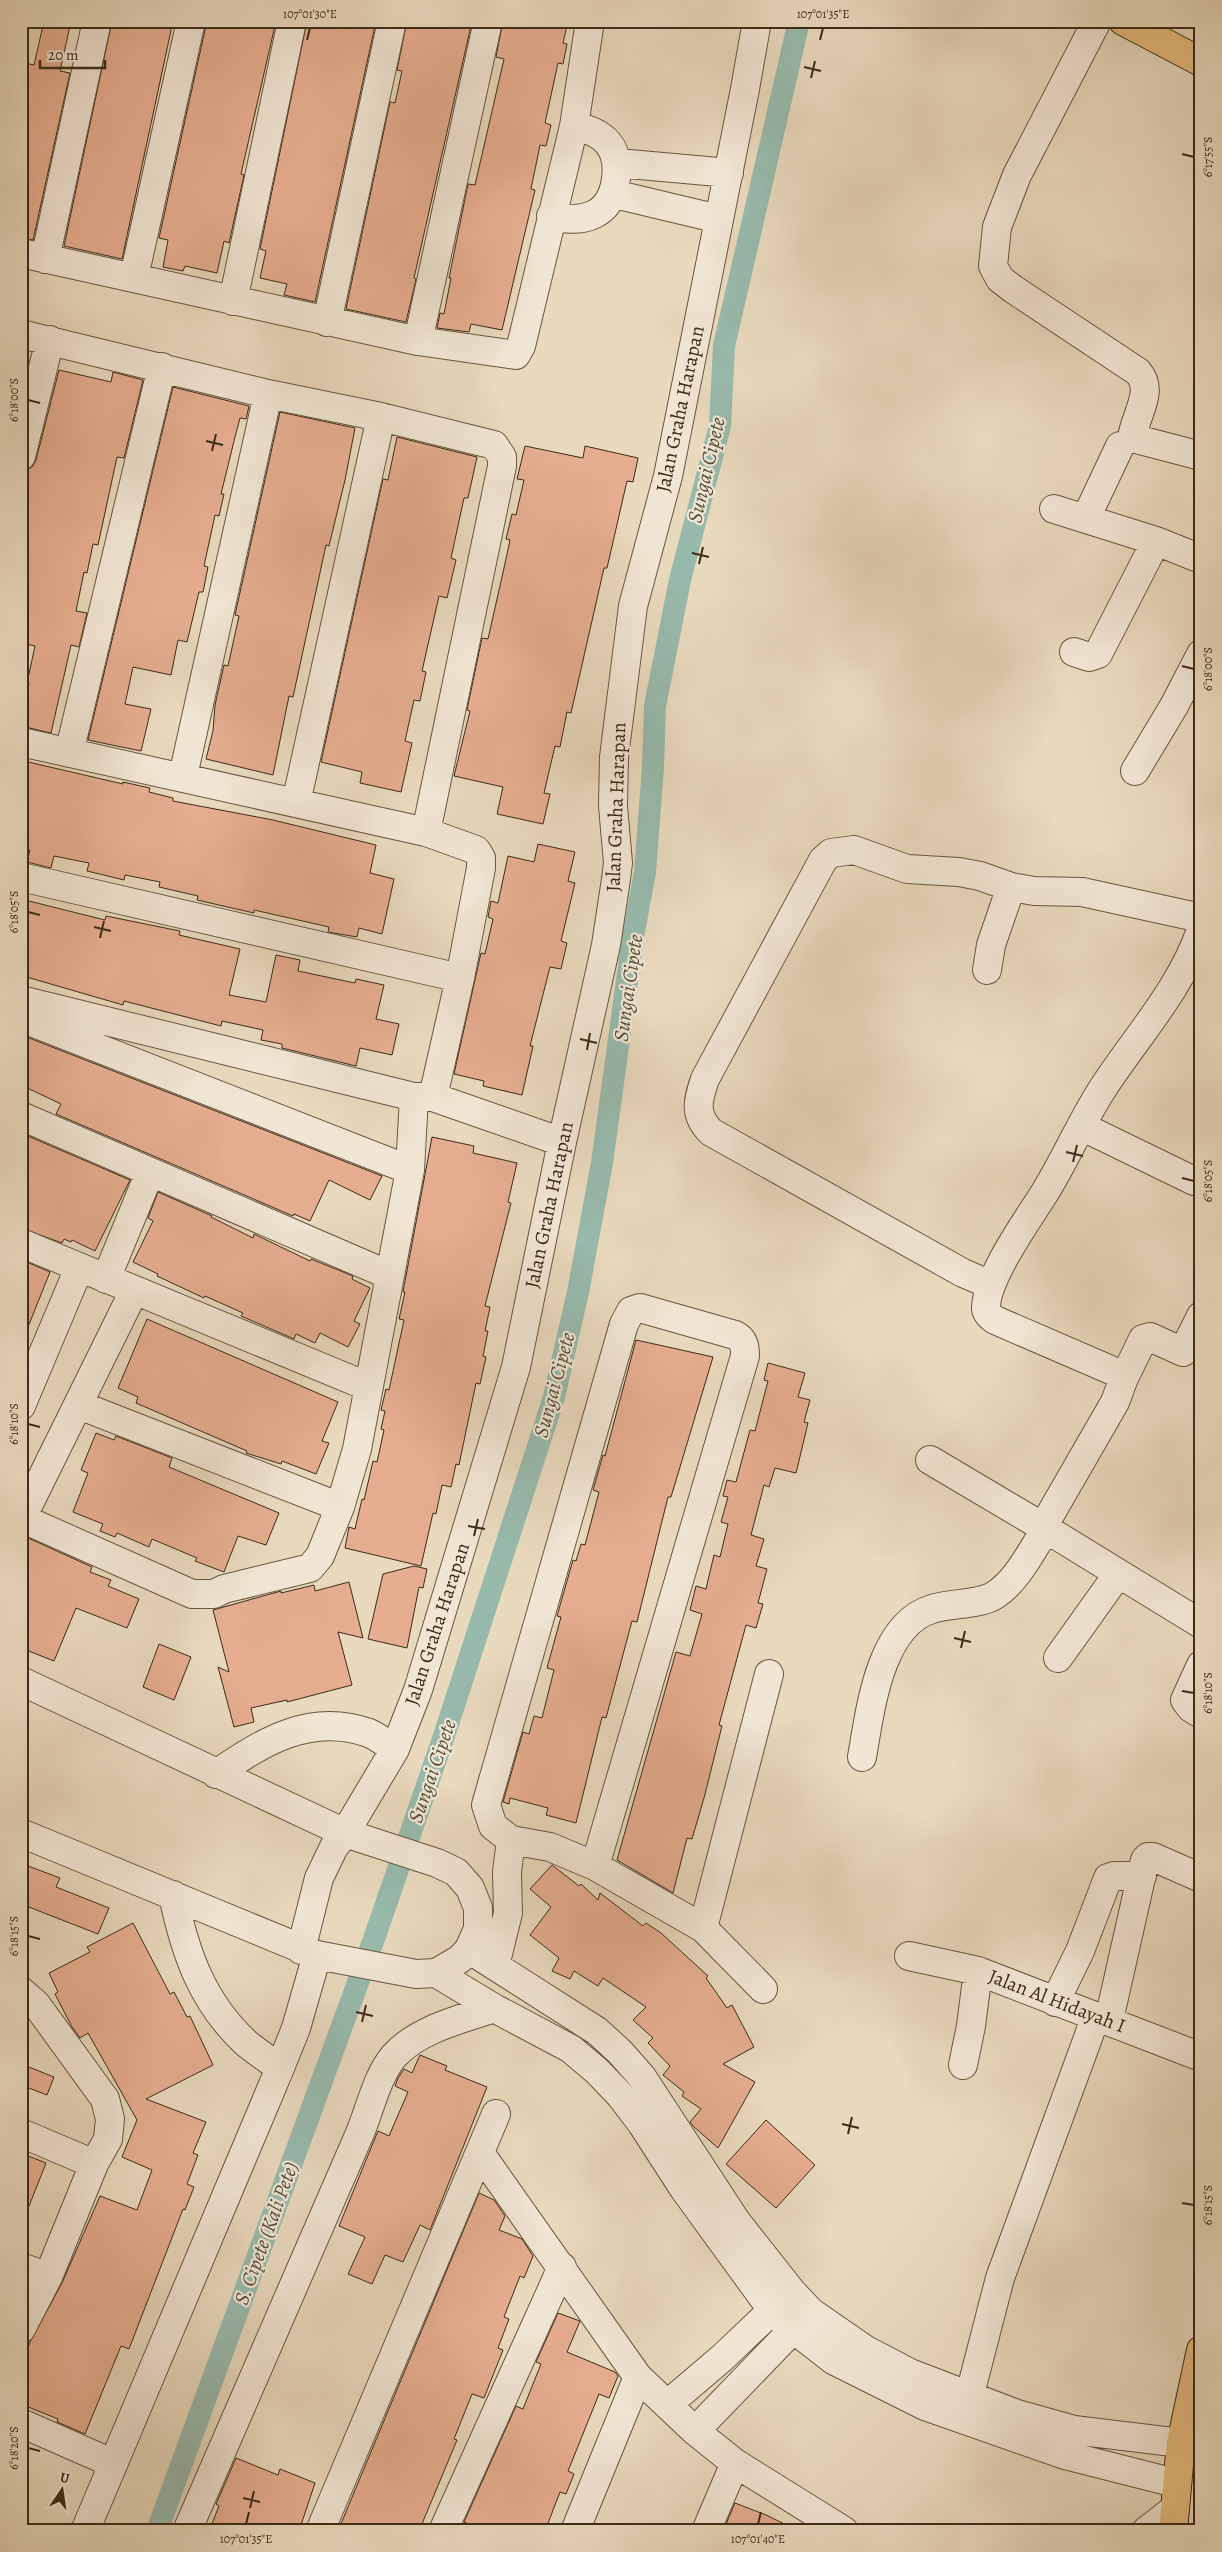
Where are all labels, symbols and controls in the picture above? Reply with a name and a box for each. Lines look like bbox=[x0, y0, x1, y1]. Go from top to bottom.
text: 107°01'30"E bbox=[283, 6, 337, 22]
text: 107°01'35"E bbox=[797, 6, 849, 22]
scale bar bbox=[40, 38, 105, 70]
text: 20 m bbox=[48, 45, 79, 65]
text: 6°17'55"S bbox=[1200, 137, 1216, 177]
street label: Jalan Graha Harapan bbox=[649, 323, 711, 495]
text: 6°18'00"S bbox=[6, 378, 22, 422]
water label: Sungai Cipete bbox=[680, 414, 732, 526]
text: 6°18'00"S bbox=[1200, 647, 1216, 691]
street label: Jalan Graha Harapan bbox=[600, 722, 632, 892]
text: 6°18'05"S bbox=[6, 891, 22, 933]
water label: Sungai Cipete bbox=[607, 932, 649, 1043]
street label: Jalan Graha Harapan bbox=[518, 1119, 580, 1291]
text: 6°18'05"S bbox=[1200, 1160, 1216, 1202]
water label: Sungai Cipete bbox=[527, 1329, 582, 1441]
text: 6°18'10"S bbox=[6, 1403, 22, 1445]
street label: Jalan Graha Harapan bbox=[398, 1539, 476, 1709]
text: 6°18'10"S bbox=[1200, 1672, 1216, 1714]
water label: Sungai Cipete bbox=[401, 1715, 463, 1827]
text: 6°18'15"S bbox=[6, 1916, 22, 1956]
street label: Jalan Al Hidayah I bbox=[985, 1963, 1129, 2039]
water label: S. Cipete (Kali Pete) bbox=[227, 2157, 305, 2309]
text: 6°18'15"S bbox=[1200, 2185, 1216, 2225]
text: 6°18'20"S bbox=[6, 2426, 22, 2470]
north arrow bbox=[38, 2464, 88, 2514]
text: U bbox=[58, 2468, 71, 2488]
text: 107°01'35"E bbox=[220, 2531, 272, 2547]
text: 107°01'40"E bbox=[731, 2531, 785, 2547]

